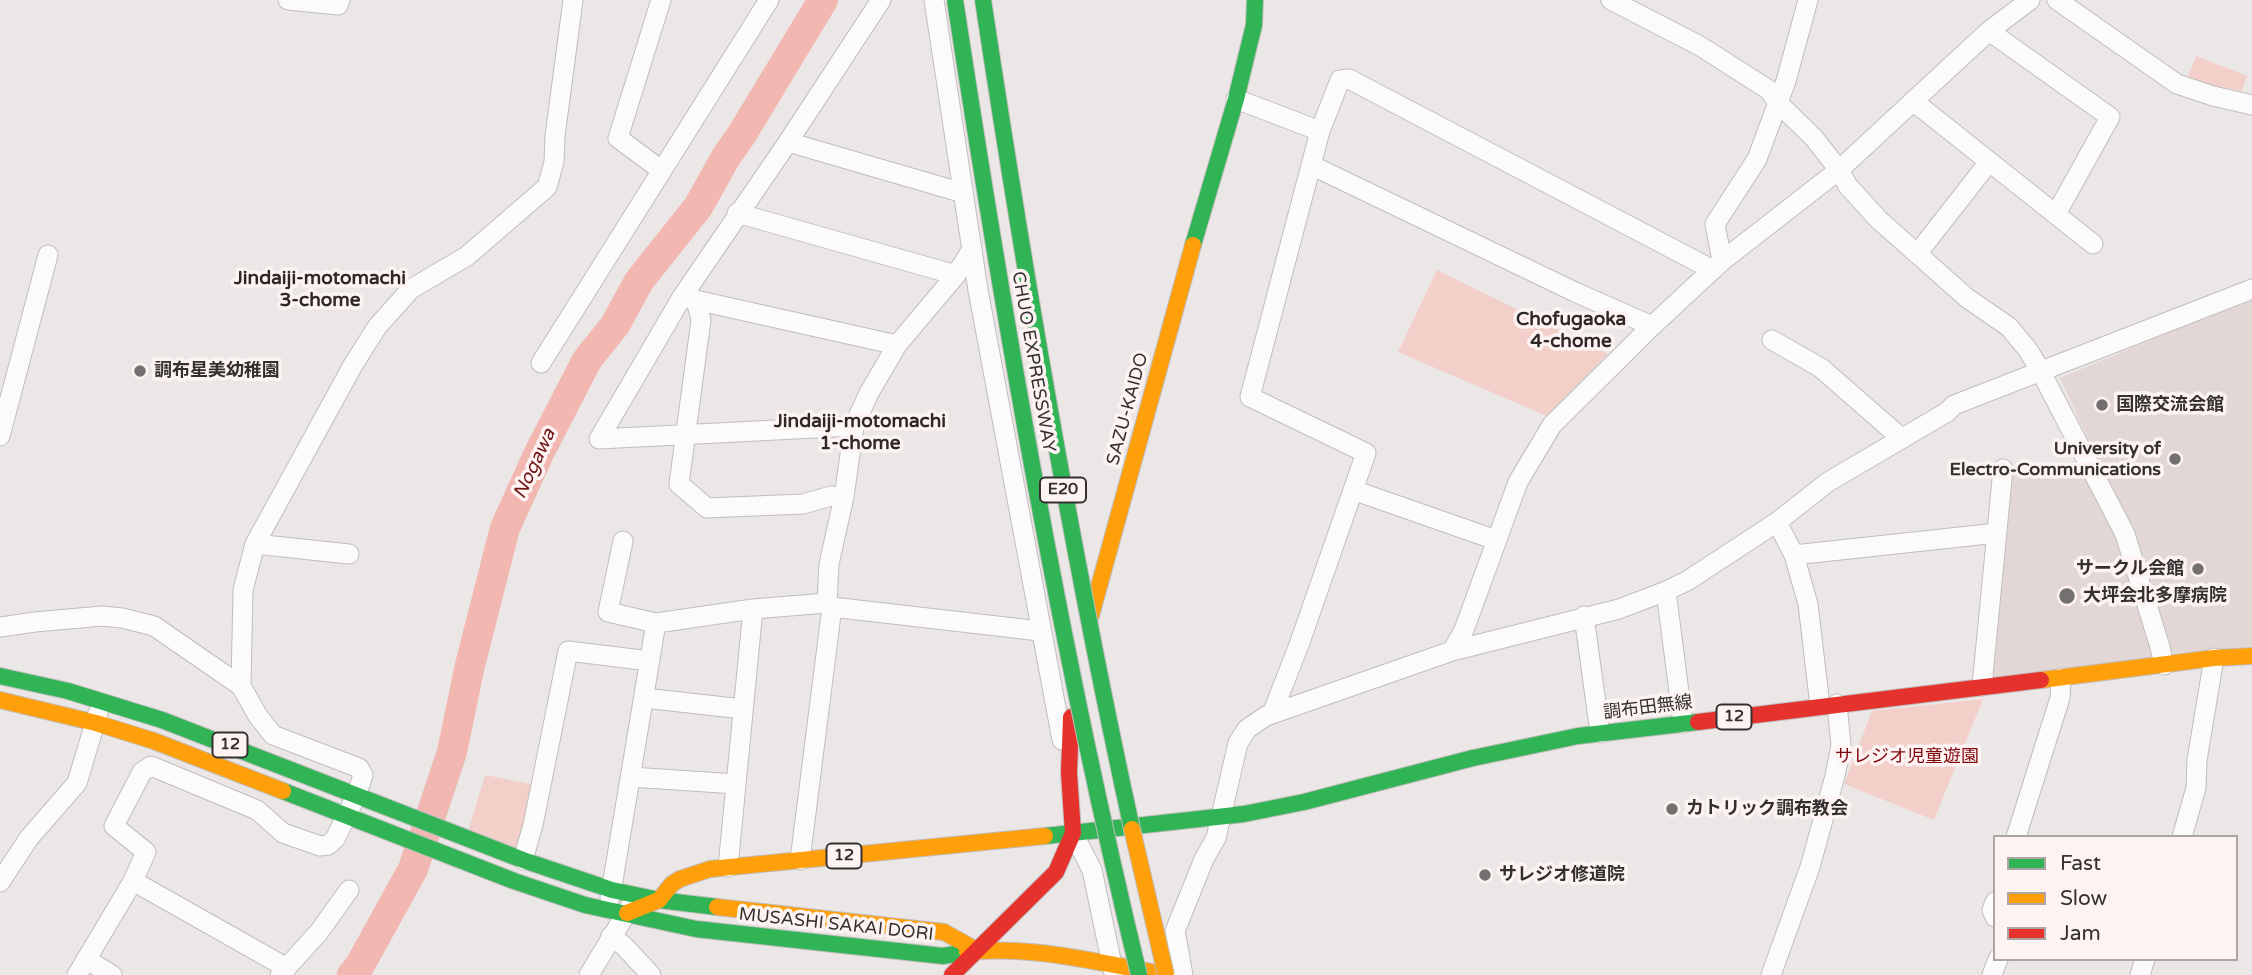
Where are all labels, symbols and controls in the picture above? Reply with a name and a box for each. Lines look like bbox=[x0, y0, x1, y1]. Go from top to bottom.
district label: Jindaiji-motomachi 3-chome bbox=[234, 268, 406, 312]
street label: CHUO EXPRESSWAY bbox=[1006, 270, 1060, 454]
district label: Chofugaoka 4-chome bbox=[1516, 309, 1626, 353]
street label: SAZU-KAIDO bbox=[1103, 350, 1153, 468]
place label: 調布星美幼稚園 bbox=[154, 360, 280, 382]
marker: 調布星美幼稚園 bbox=[132, 363, 148, 379]
place label: 国際交流会館 bbox=[2116, 394, 2224, 416]
marker: 国際交流会館 bbox=[2094, 397, 2110, 413]
district label: Jindaiji-motomachi 1-chome bbox=[774, 411, 946, 455]
water label: Nogawa bbox=[509, 425, 561, 503]
place label: University of Electro-Communications bbox=[1950, 438, 2161, 480]
marker: University of Electro-Communications bbox=[2167, 451, 2183, 467]
road number: E20 bbox=[1040, 477, 1086, 503]
place label: サークル会館 bbox=[2076, 558, 2184, 580]
marker: サークル会館 bbox=[2190, 561, 2206, 577]
place label: 大坪会北多摩病院 bbox=[2083, 585, 2227, 607]
marker: 大坪会北多摩病院 bbox=[2057, 586, 2077, 606]
street label: 調布田無線 bbox=[1602, 692, 1694, 724]
road number: 12 bbox=[1716, 704, 1752, 730]
road number: 12 bbox=[212, 732, 247, 758]
park label: サレジオ児童遊園 bbox=[1835, 746, 1979, 768]
place label: カトリック調布教会 bbox=[1686, 798, 1848, 820]
marker: カトリック調布教会 bbox=[1664, 801, 1680, 817]
legend bbox=[1993, 835, 2238, 961]
road number: 12 bbox=[826, 844, 862, 869]
text: Fast bbox=[2060, 851, 2101, 876]
place label: サレジオ修道院 bbox=[1499, 864, 1625, 886]
marker: サレジオ修道院 bbox=[1477, 867, 1493, 883]
text: Slow bbox=[2060, 886, 2107, 911]
street label: MUSASHI SAKAI DORI bbox=[738, 904, 934, 946]
text: Jam bbox=[2060, 921, 2101, 946]

